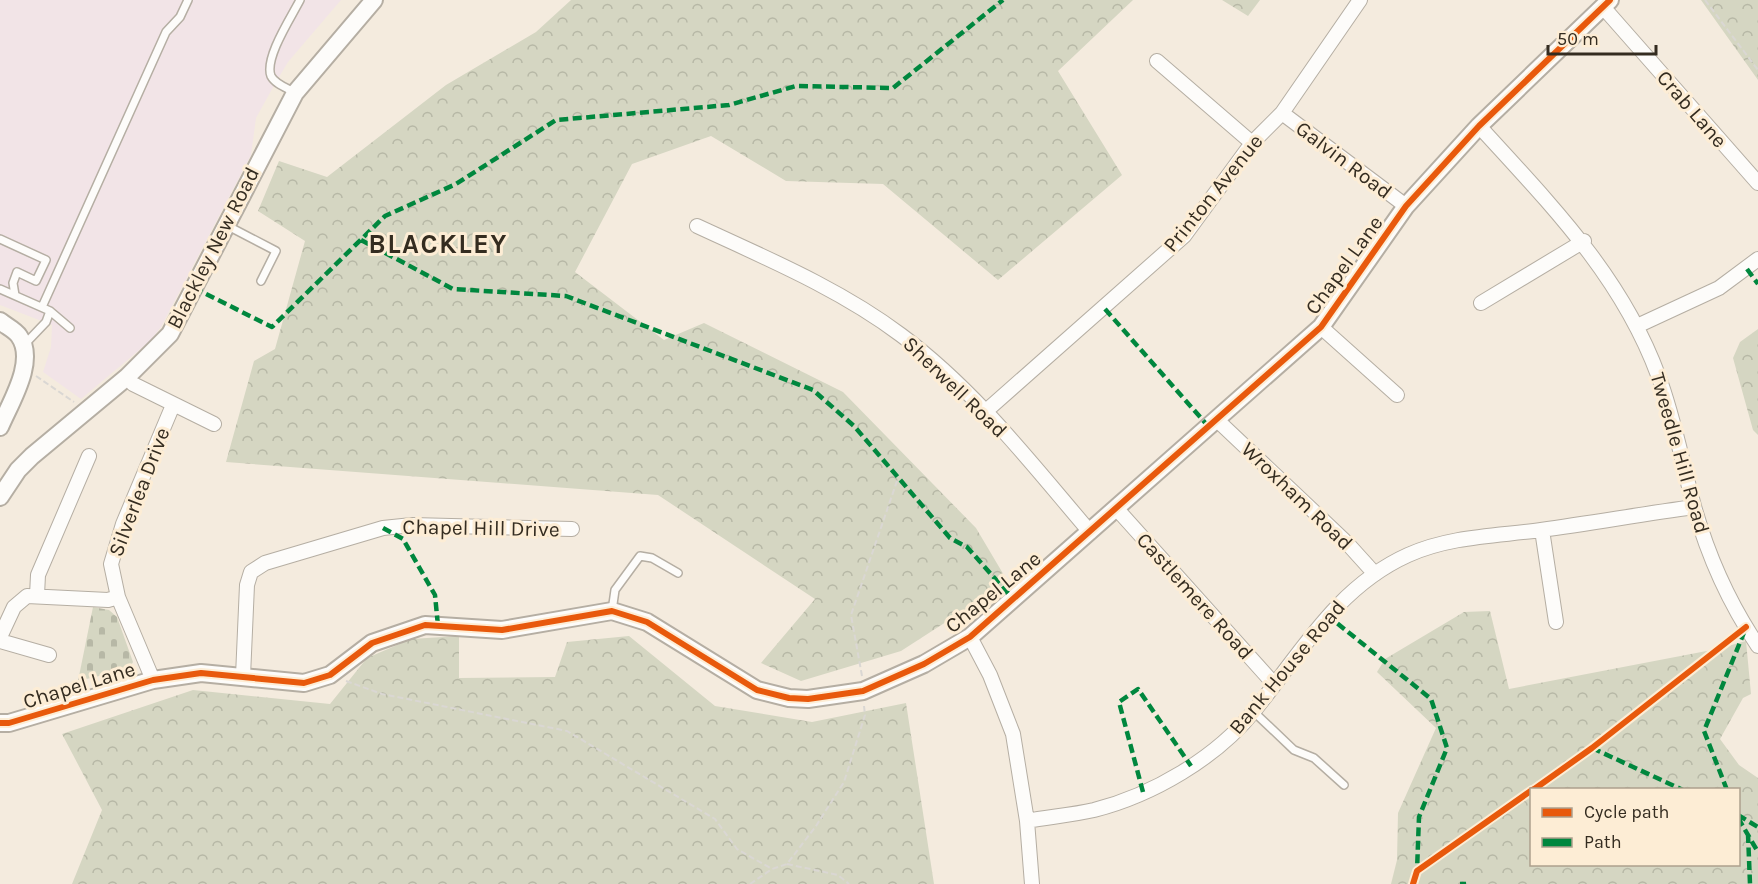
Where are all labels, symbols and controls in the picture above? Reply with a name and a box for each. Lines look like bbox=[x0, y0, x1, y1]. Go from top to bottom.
scale bar bbox=[1548, 18, 1656, 56]
text: 50 m bbox=[1557, 28, 1599, 50]
street label: Crab Lane bbox=[1652, 66, 1732, 152]
street label: Galvin Road bbox=[1291, 116, 1397, 204]
street label: Printon Avenue bbox=[1158, 129, 1268, 257]
street label: Blackley New Road bbox=[162, 163, 264, 333]
street label: Chapel Lane bbox=[1300, 211, 1388, 319]
district label: BLACKLEY bbox=[368, 228, 508, 260]
street label: Sherwell Road bbox=[898, 332, 1012, 442]
street label: Tweedle Hill Road bbox=[1646, 370, 1714, 536]
street label: Silverlea Drive bbox=[103, 424, 175, 560]
street label: Wroxham Road bbox=[1236, 437, 1358, 555]
street label: Chapel Hill Drive bbox=[402, 515, 560, 541]
street label: Castlemere Road bbox=[1132, 528, 1258, 664]
street label: Chapel Lane bbox=[940, 546, 1046, 638]
street label: Bank House Road bbox=[1224, 595, 1350, 739]
street label: Chapel Lane bbox=[20, 657, 138, 713]
legend bbox=[1530, 788, 1740, 866]
text: Cycle path bbox=[1584, 801, 1669, 823]
text: Path bbox=[1584, 831, 1622, 853]

